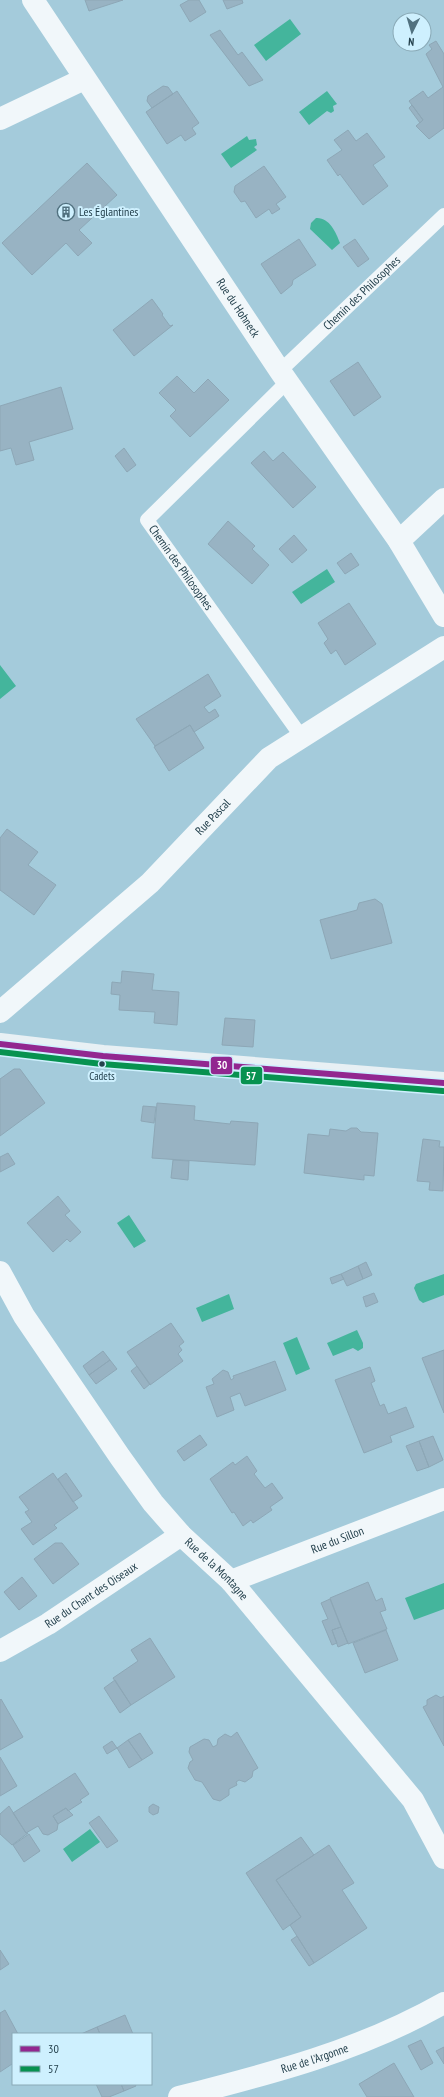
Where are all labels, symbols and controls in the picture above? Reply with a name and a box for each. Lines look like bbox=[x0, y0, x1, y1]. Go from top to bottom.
north arrow bbox=[392, 12, 432, 52]
text: N bbox=[408, 35, 415, 49]
building icon: Les Églantines bbox=[56, 202, 76, 222]
place label: Les Églantines bbox=[79, 204, 138, 219]
street label: Chemin des Philosophes bbox=[320, 253, 403, 333]
street label: Rue du Hohneck bbox=[214, 275, 264, 340]
street label: Chemin des Philosophes bbox=[146, 522, 217, 613]
street label: Rue Pascal bbox=[192, 795, 233, 838]
line badge: 30 bbox=[210, 1056, 233, 1075]
text: 30 bbox=[217, 1058, 227, 1072]
marker: Cadets bbox=[97, 1059, 107, 1069]
line badge: 57 bbox=[240, 1066, 263, 1085]
place label: Cadets bbox=[89, 1069, 115, 1083]
text: 57 bbox=[246, 1069, 256, 1083]
street label: Rue du Sillon bbox=[309, 1523, 366, 1557]
street label: Rue de la Montagne bbox=[182, 1534, 252, 1603]
street label: Rue du Chant des Oiseaux bbox=[42, 1558, 140, 1631]
legend bbox=[12, 2033, 152, 2085]
street label: Rue de l'Argonne bbox=[279, 2040, 350, 2076]
text: 30 bbox=[48, 2041, 59, 2056]
text: 57 bbox=[48, 2061, 59, 2076]

